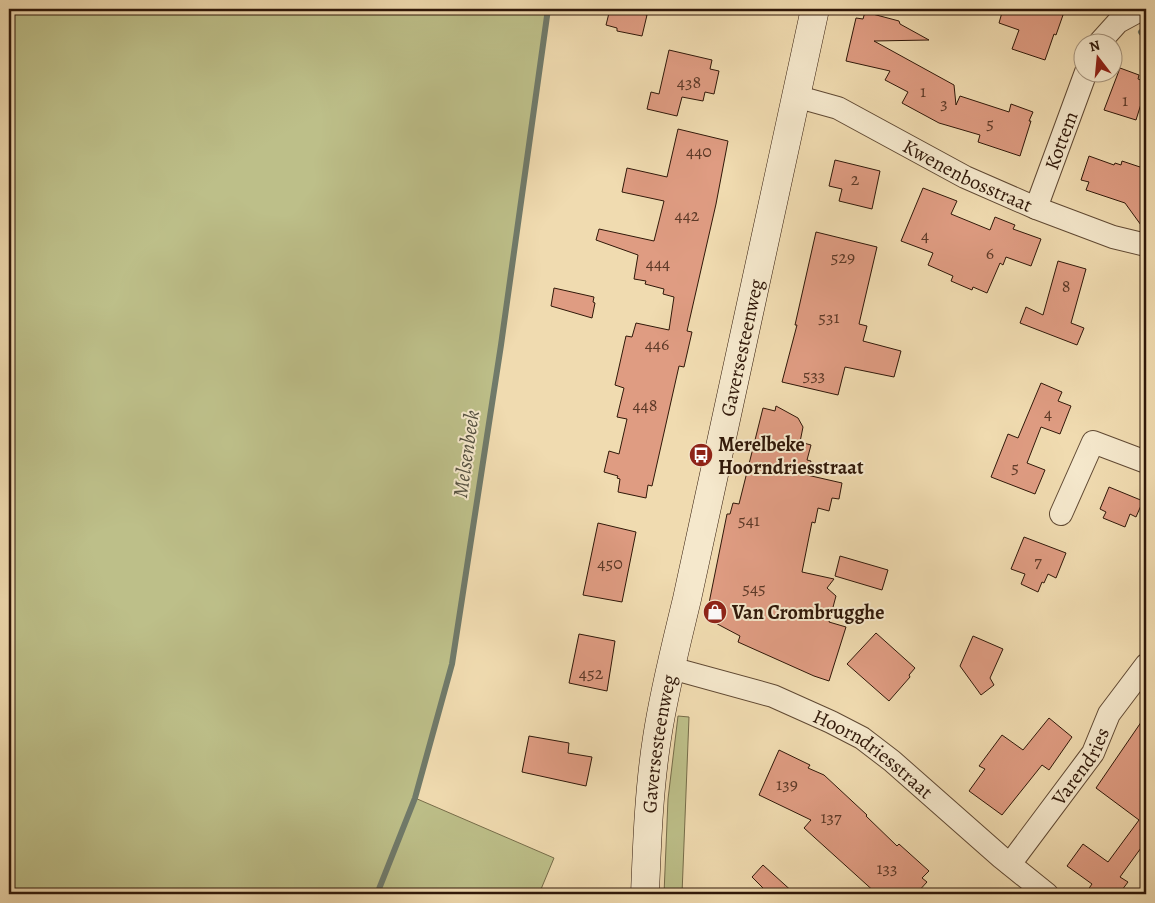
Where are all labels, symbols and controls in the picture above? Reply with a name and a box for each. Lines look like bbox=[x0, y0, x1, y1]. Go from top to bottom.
north arrow bbox=[1072, 32, 1122, 82]
text: N bbox=[1087, 35, 1102, 57]
house number: 438 bbox=[677, 70, 701, 94]
house number: 1 bbox=[920, 79, 926, 103]
house number: 1 bbox=[1122, 88, 1128, 112]
house number: 3 bbox=[940, 91, 948, 115]
street label: Kottem bbox=[1038, 107, 1084, 174]
house number: 5 bbox=[986, 111, 994, 135]
street label: Kwenenbosstraat bbox=[898, 132, 1037, 219]
house number: 440 bbox=[686, 139, 712, 163]
house number: 2 bbox=[851, 167, 860, 191]
house number: 442 bbox=[675, 203, 700, 227]
house number: 4 bbox=[921, 223, 929, 247]
house number: 6 bbox=[986, 241, 994, 265]
house number: 529 bbox=[831, 245, 855, 269]
house number: 444 bbox=[646, 251, 670, 275]
house number: 8 bbox=[1062, 274, 1070, 298]
street label: Gaversesteenweg bbox=[713, 276, 770, 419]
house number: 531 bbox=[818, 305, 840, 329]
house number: 446 bbox=[645, 332, 669, 356]
house number: 533 bbox=[803, 363, 825, 387]
house number: 448 bbox=[632, 393, 658, 417]
house number: 4 bbox=[1044, 401, 1052, 425]
water label: Melsenbeek bbox=[446, 408, 486, 500]
place label: Merelbeke Hoorndriesstraat bbox=[718, 431, 864, 481]
bus stop icon: Merelbeke Hoorndriesstraat bbox=[688, 442, 714, 468]
house number: 5 bbox=[1011, 455, 1019, 479]
house number: 541 bbox=[738, 508, 760, 532]
house number: 7 bbox=[1034, 549, 1042, 573]
house number: 450 bbox=[597, 551, 623, 575]
house number: 545 bbox=[742, 576, 766, 600]
shop icon: Van Crombrugghe bbox=[702, 599, 728, 625]
place label: Van Crombrugghe bbox=[731, 599, 884, 626]
house number: 452 bbox=[579, 661, 604, 685]
street label: Gaversesteenweg bbox=[635, 672, 682, 814]
street label: Hoorndriesstraat bbox=[809, 702, 939, 805]
street label: Varendries bbox=[1045, 723, 1116, 811]
house number: 139 bbox=[776, 772, 798, 796]
house number: 137 bbox=[820, 805, 842, 829]
house number: 133 bbox=[876, 856, 898, 880]

